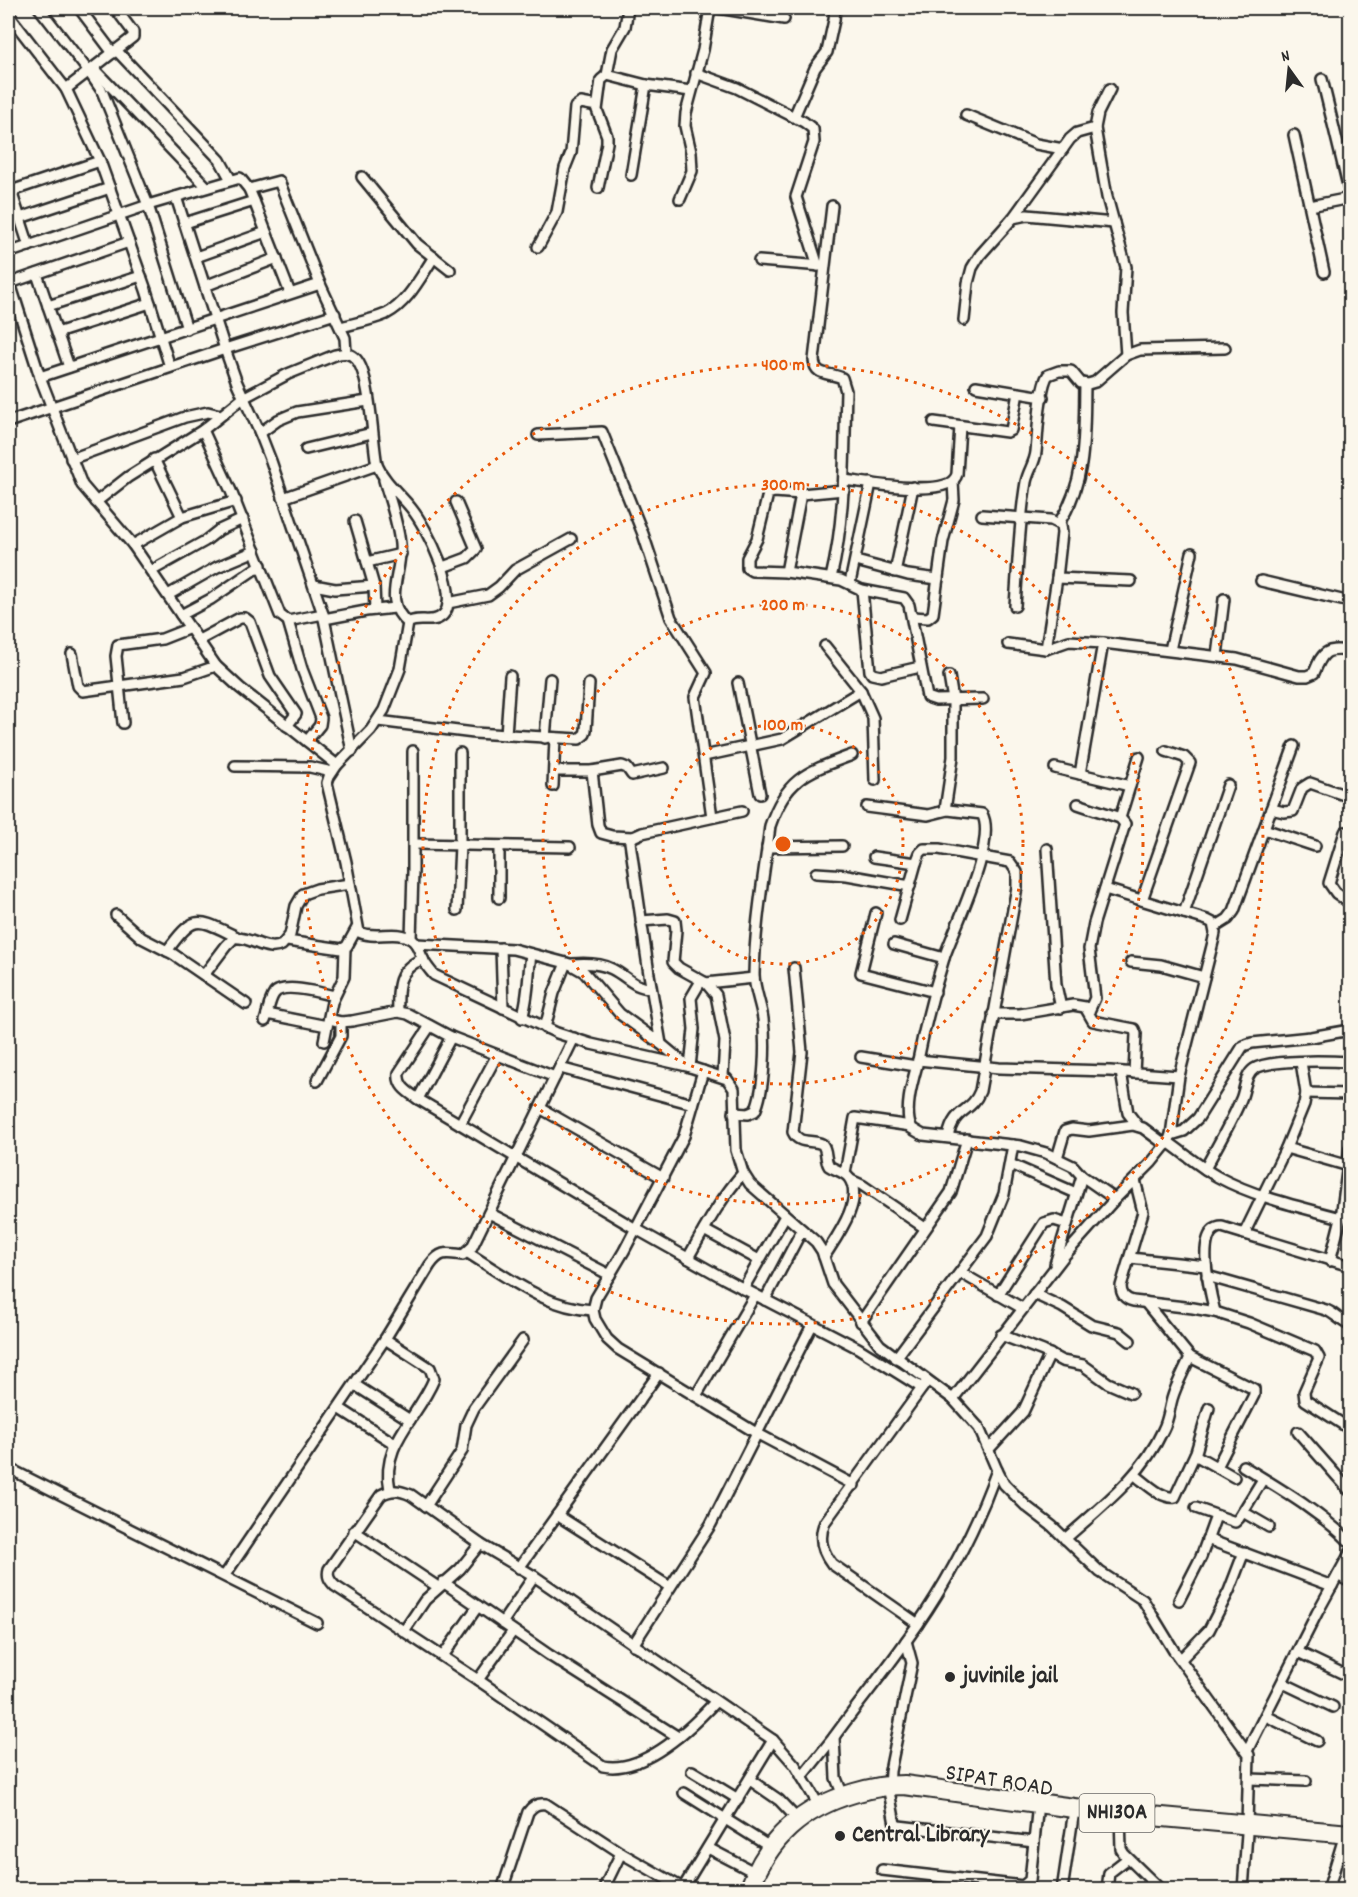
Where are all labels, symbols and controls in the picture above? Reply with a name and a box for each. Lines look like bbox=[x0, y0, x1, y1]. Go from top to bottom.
north arrow bbox=[1259, 39, 1319, 99]
text: N bbox=[1279, 45, 1293, 69]
text: 400 m bbox=[761, 354, 805, 379]
text: 300 m bbox=[761, 474, 805, 499]
text: 200 m bbox=[761, 594, 805, 619]
text: 100 m bbox=[763, 714, 803, 739]
centre of rings bbox=[773, 834, 793, 854]
place label: juvinile jail bbox=[959, 1660, 1058, 1694]
marker: juvinile jail bbox=[943, 1670, 957, 1684]
street label: SIPAT ROAD bbox=[943, 1757, 1055, 1807]
road number: NH130A bbox=[1080, 1794, 1154, 1832]
place label: Central Library bbox=[852, 1819, 990, 1853]
marker: Central Library bbox=[833, 1829, 847, 1843]

